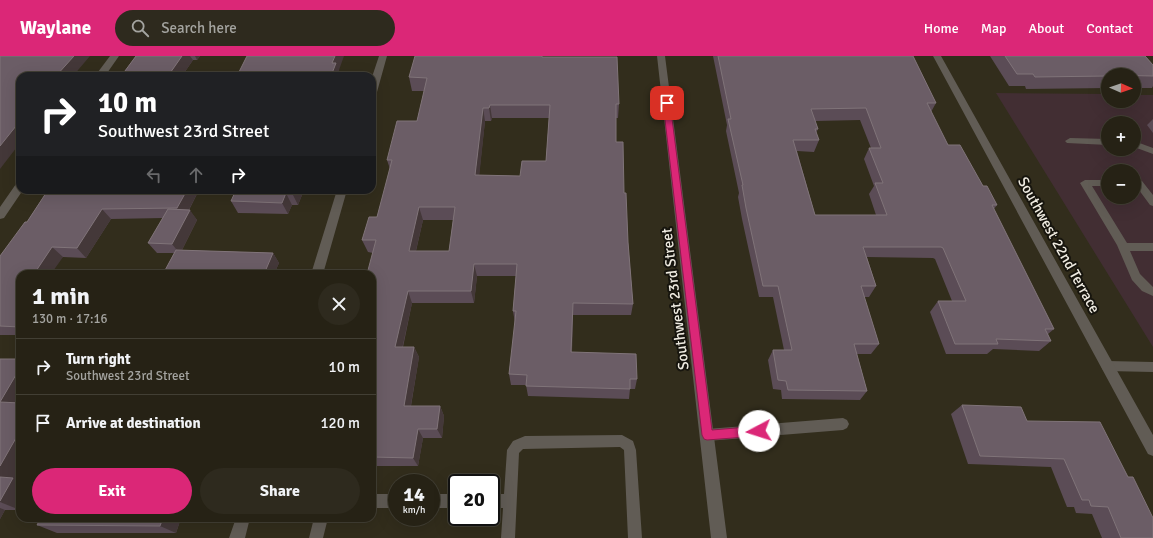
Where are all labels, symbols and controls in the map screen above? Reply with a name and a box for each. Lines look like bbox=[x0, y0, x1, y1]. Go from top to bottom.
search box bbox=[115, 10, 395, 46]
text: Waylane bbox=[20, 16, 91, 40]
icon: search bbox=[129, 17, 151, 39]
text: Search here bbox=[161, 19, 237, 37]
text: Home bbox=[924, 20, 959, 37]
text: Map bbox=[981, 20, 1006, 37]
text: About bbox=[1028, 20, 1064, 37]
text: Contact bbox=[1086, 20, 1133, 37]
north arrow bbox=[1101, 68, 1141, 108]
map controls bbox=[1101, 68, 1141, 204]
text: 10 m bbox=[98, 86, 157, 120]
pin bbox=[650, 86, 684, 120]
icon: right bbox=[32, 88, 84, 140]
icon: arrive bbox=[656, 92, 678, 114]
button: + bbox=[1101, 116, 1141, 156]
text: Southwest 23rd Street bbox=[98, 120, 269, 142]
icon: left bbox=[143, 164, 165, 186]
icon: ahead bbox=[185, 164, 207, 186]
icon: right bbox=[227, 164, 249, 186]
button: − bbox=[1101, 164, 1141, 204]
street label: Southwest 22nd Terrace bbox=[1014, 174, 1104, 316]
street label: Southwest 23rd Street bbox=[657, 227, 693, 371]
text: 1 min bbox=[32, 281, 90, 311]
button: close bbox=[318, 283, 360, 325]
text: 130 m · 17:16 bbox=[32, 311, 108, 327]
text: Turn right bbox=[66, 350, 131, 368]
icon: right bbox=[32, 356, 54, 378]
text: 10 m bbox=[329, 358, 360, 376]
text: Southwest 23rd Street bbox=[66, 368, 190, 384]
position arrow bbox=[738, 410, 780, 452]
icon: arrive bbox=[32, 412, 54, 434]
text: Arrive at destination bbox=[66, 414, 201, 432]
text: 120 m bbox=[320, 414, 360, 432]
button: Exit bbox=[32, 468, 192, 514]
button: Share bbox=[200, 468, 360, 514]
speed limit sign: 20 bbox=[448, 474, 500, 526]
text: 14 bbox=[403, 482, 425, 507]
text: km/h bbox=[403, 504, 425, 516]

